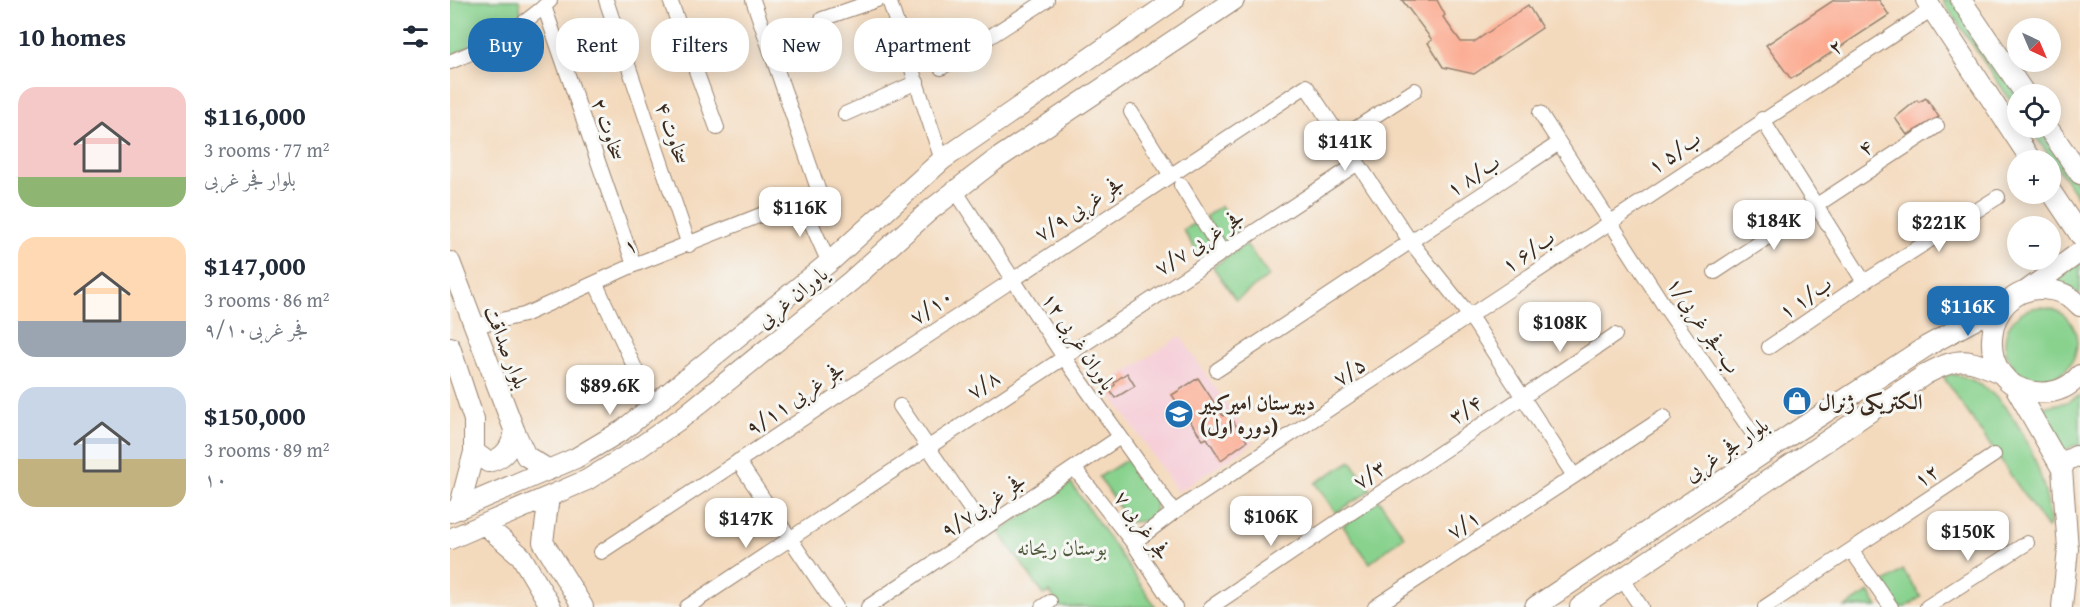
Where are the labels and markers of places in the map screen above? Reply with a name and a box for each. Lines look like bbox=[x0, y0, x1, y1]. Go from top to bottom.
pin: $141K bbox=[1303, 121, 1387, 172]
pin: $116K bbox=[758, 187, 842, 238]
pin: $184K bbox=[1732, 200, 1816, 251]
pin: $221K bbox=[1897, 202, 1981, 253]
pin: $116K bbox=[1926, 286, 2010, 337]
pin: $108K bbox=[1518, 302, 1602, 353]
pin: $89.6K bbox=[561, 365, 659, 416]
shop icon: الکتریکی ژنرال bbox=[1781, 385, 1813, 417]
place label: الکتریکی ژنرال bbox=[1818, 386, 1922, 417]
place label: دبیرستان امیرکبیر (دوره اول) bbox=[1198, 387, 1315, 442]
school or university icon: دبیرستان امیرکبیر (دوره اول) bbox=[1163, 398, 1195, 430]
pin: $106K bbox=[1229, 496, 1313, 547]
pin: $147K bbox=[704, 498, 788, 549]
pin: $150K bbox=[1926, 511, 2010, 562]

